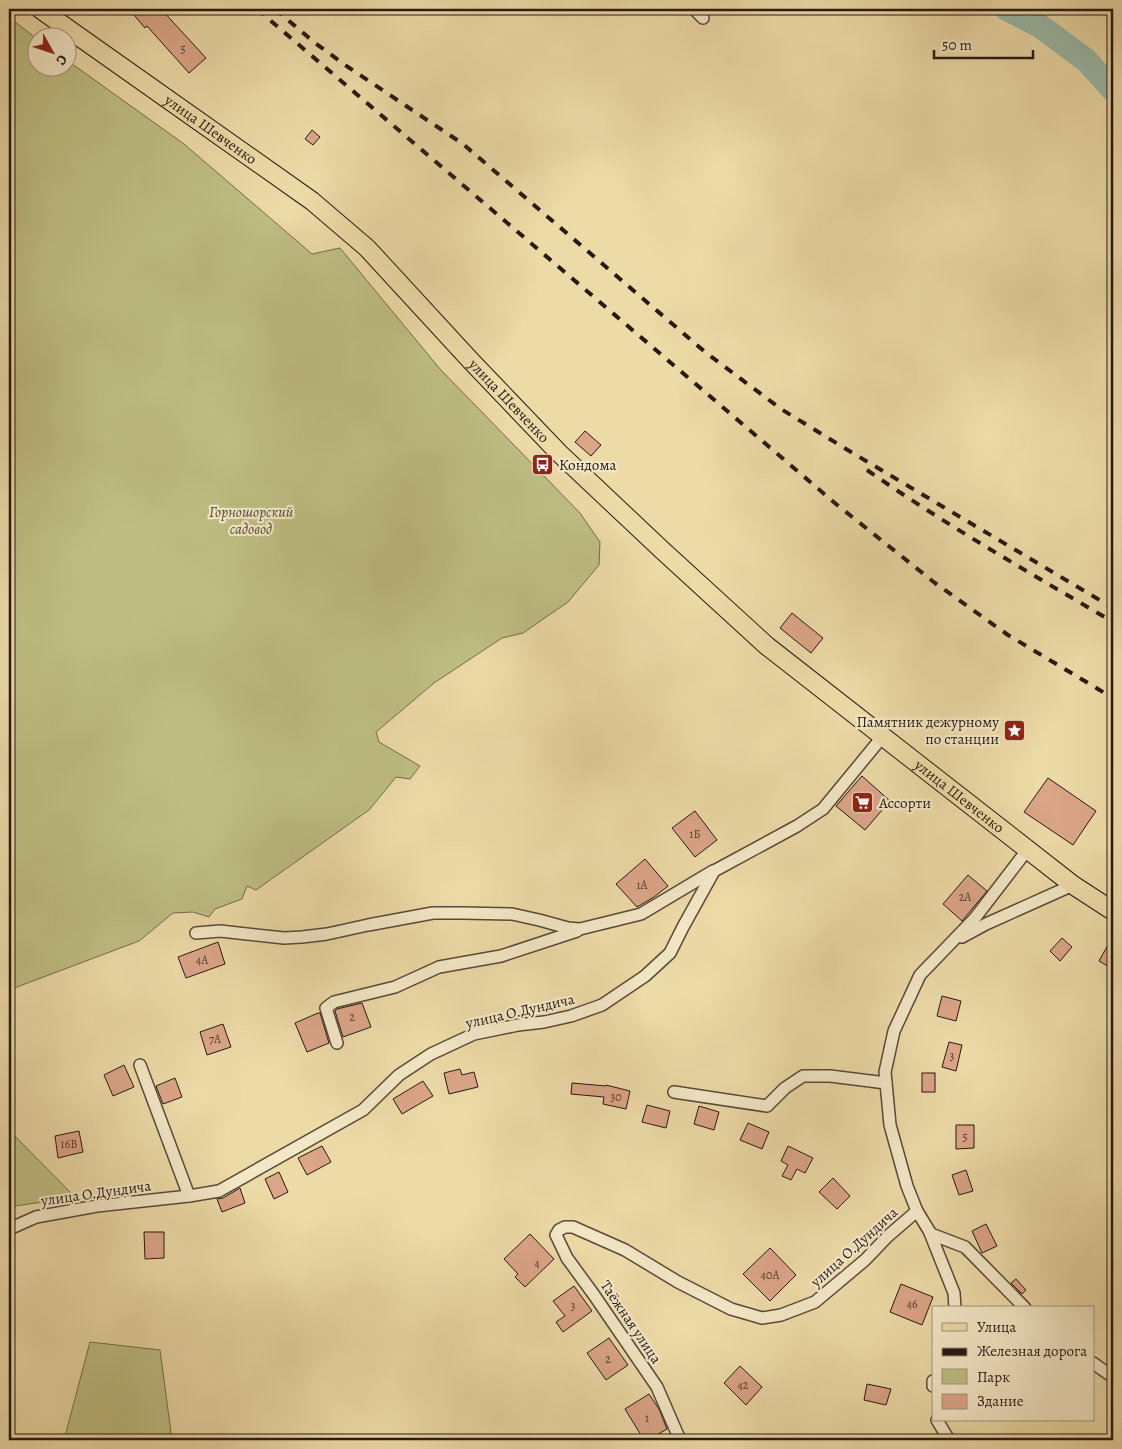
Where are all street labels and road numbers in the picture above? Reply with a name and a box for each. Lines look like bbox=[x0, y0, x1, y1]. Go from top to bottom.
street label: улица Шевченко bbox=[160, 89, 261, 169]
street label: улица Шевченко bbox=[464, 354, 554, 447]
street label: улица Шевченко bbox=[910, 754, 1008, 838]
street label: улица О.Дундича bbox=[463, 989, 576, 1033]
street label: улица О.Дундича bbox=[39, 1175, 152, 1211]
street label: улица О.Дундича bbox=[805, 1202, 902, 1292]
street label: Таёжная улица bbox=[596, 1276, 666, 1368]

